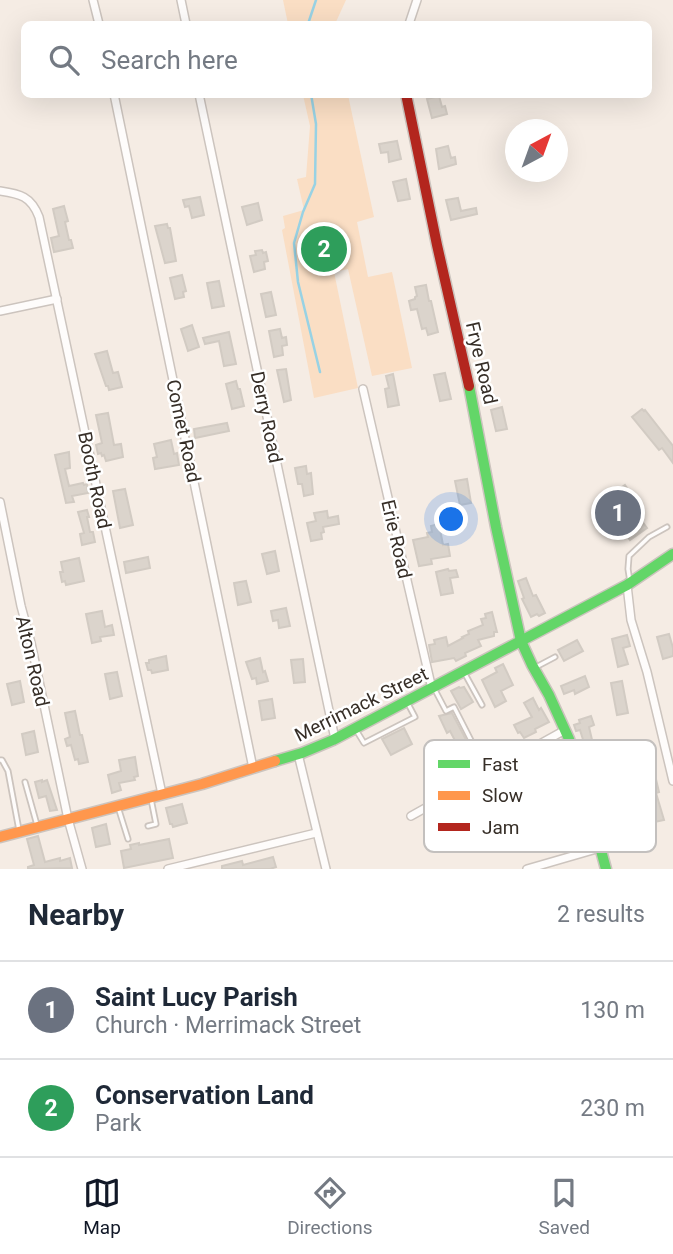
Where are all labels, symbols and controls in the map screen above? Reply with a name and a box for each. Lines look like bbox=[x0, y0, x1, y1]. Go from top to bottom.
search box bbox=[21, 21, 652, 98]
icon: search bbox=[45, 41, 83, 79]
text: Search here bbox=[101, 45, 238, 75]
north arrow bbox=[505, 119, 568, 182]
pin: 2 bbox=[301, 223, 347, 275]
street label: Frye Road bbox=[461, 320, 502, 407]
street label: Derry Road bbox=[246, 369, 287, 465]
street label: Comet Road bbox=[161, 378, 206, 485]
street label: Booth Road bbox=[73, 430, 116, 531]
pin: 1 bbox=[595, 487, 641, 539]
street label: Erie Road bbox=[376, 497, 417, 581]
your location bbox=[434, 502, 468, 536]
street label: Alton Road bbox=[11, 613, 54, 709]
street label: Merrimack Street bbox=[291, 662, 432, 747]
legend bbox=[424, 740, 656, 852]
text: Fast bbox=[482, 753, 519, 776]
text: Slow bbox=[482, 784, 523, 807]
text: Jam bbox=[482, 816, 519, 839]
text: Nearby bbox=[28, 897, 124, 932]
text: 2 results bbox=[557, 901, 645, 928]
text: Saint Lucy Parish bbox=[95, 982, 298, 1012]
text: 1 bbox=[44, 997, 58, 1024]
text: 130 m bbox=[580, 997, 645, 1024]
text: Church · Merrimack Street bbox=[95, 1012, 361, 1039]
text: Conservation Land bbox=[95, 1080, 314, 1110]
text: 2 bbox=[44, 1095, 58, 1122]
text: 230 m bbox=[580, 1095, 645, 1122]
text: Park bbox=[95, 1110, 141, 1137]
tab: Map bbox=[83, 1174, 121, 1239]
tab: Directions bbox=[287, 1174, 372, 1239]
tab: Saved bbox=[539, 1174, 590, 1239]

